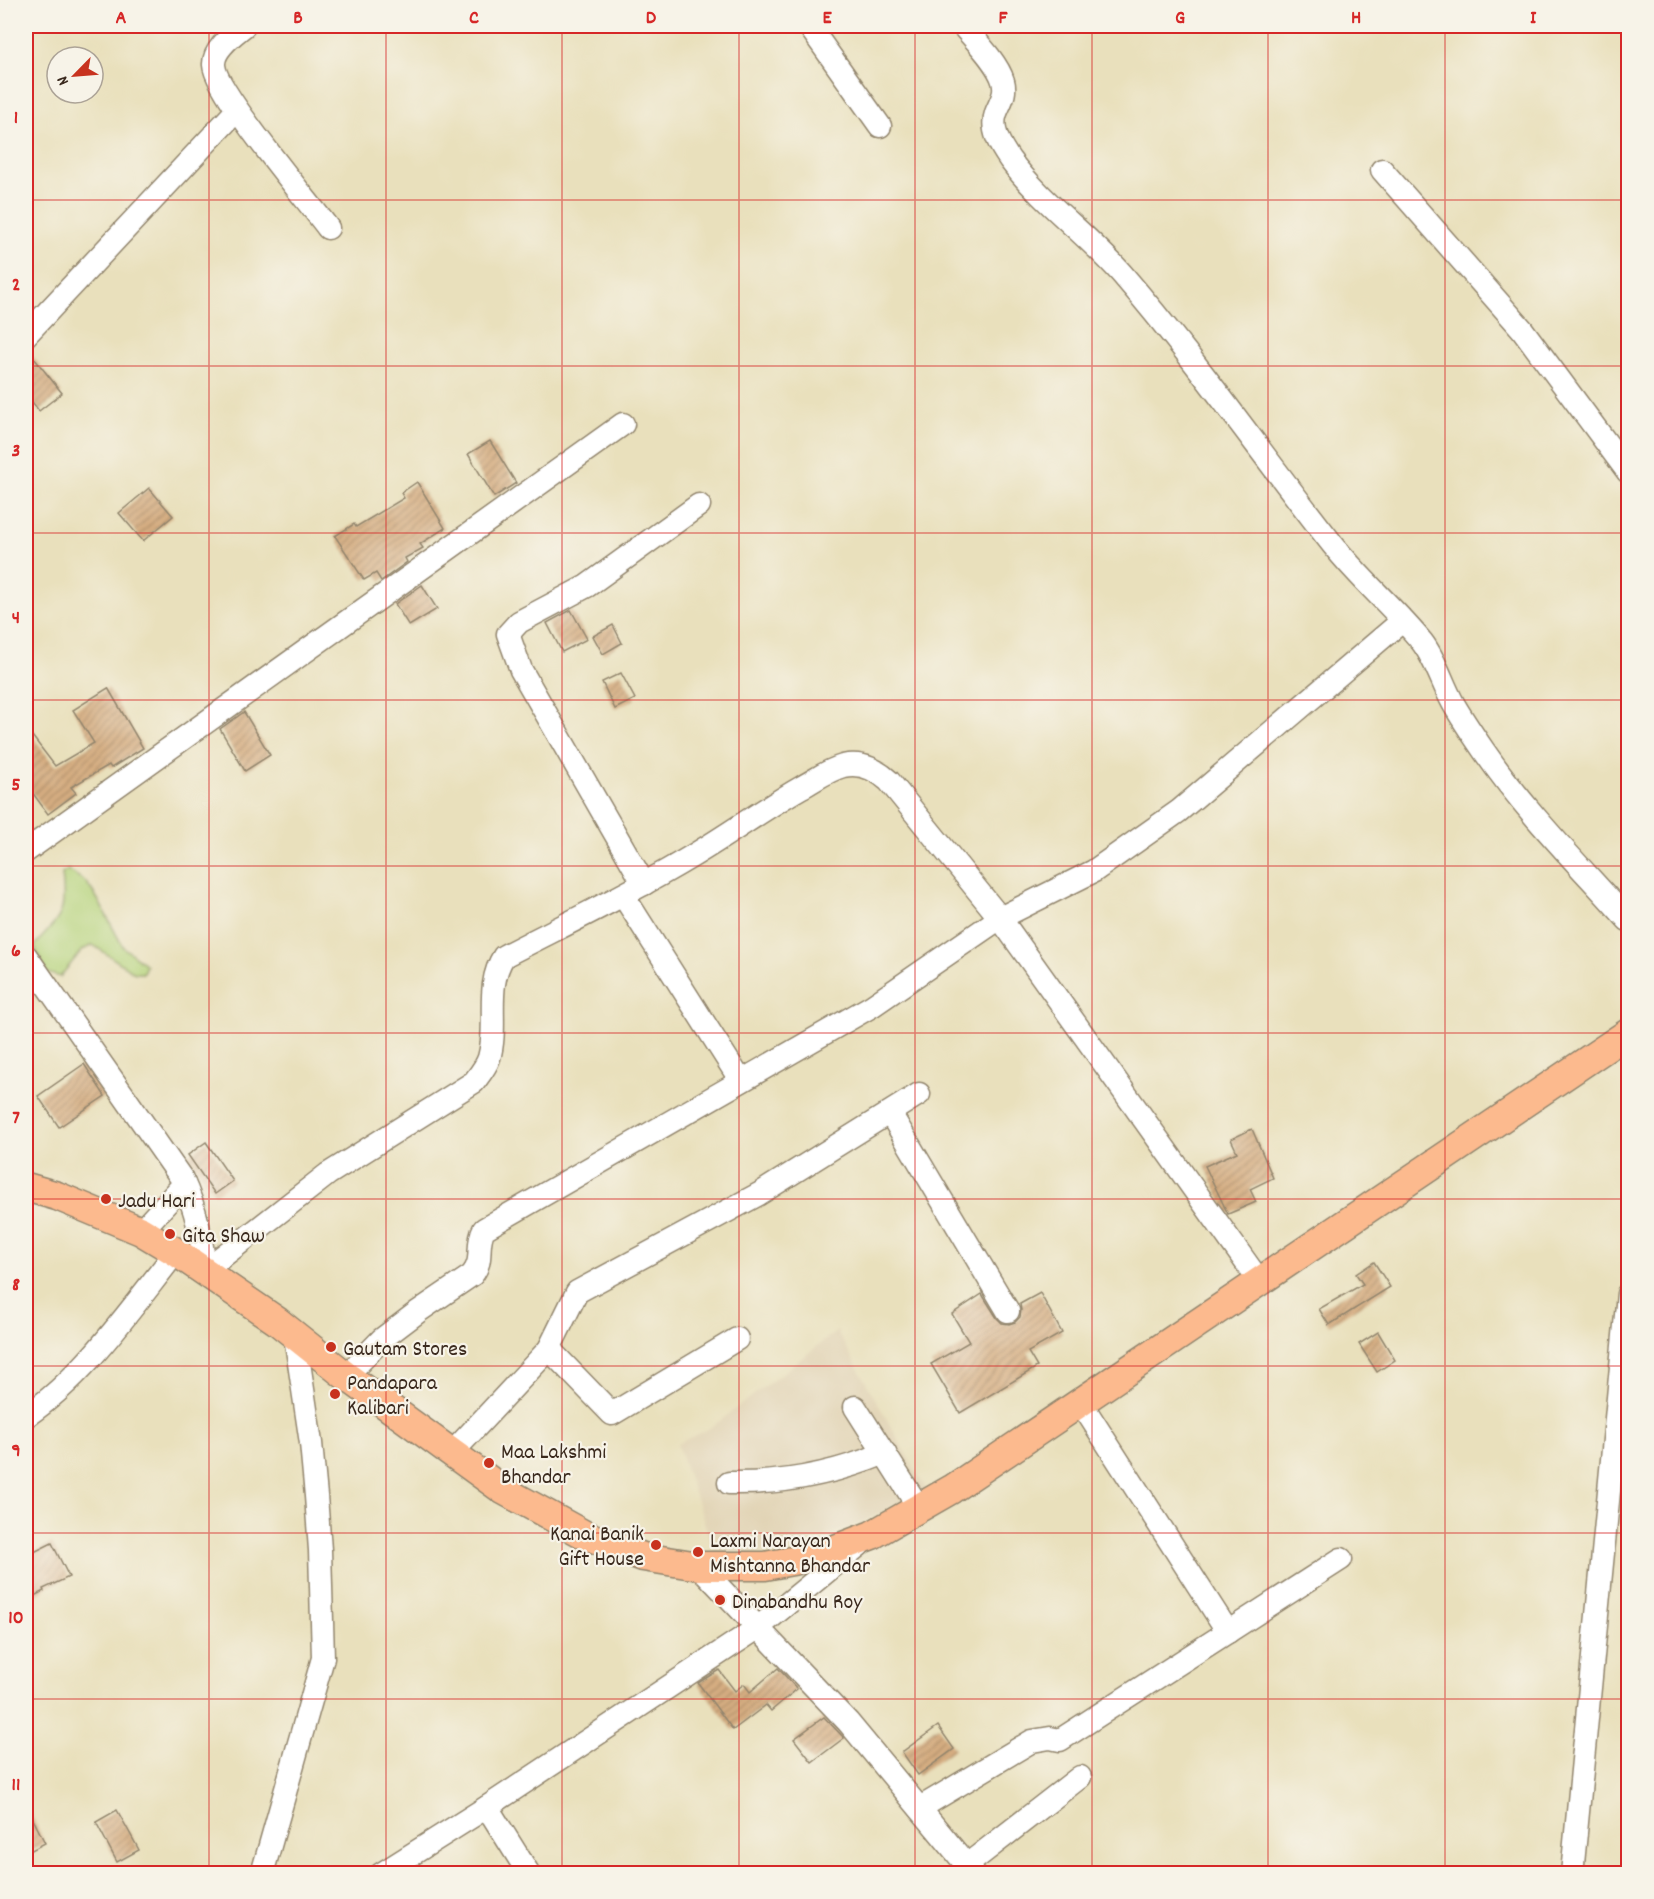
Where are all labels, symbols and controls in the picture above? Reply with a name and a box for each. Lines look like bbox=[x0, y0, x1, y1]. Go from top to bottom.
text: A bbox=[116, 5, 127, 33]
text: B bbox=[293, 5, 303, 33]
text: C bbox=[469, 5, 479, 33]
text: D bbox=[646, 5, 657, 33]
text: E bbox=[822, 5, 832, 33]
text: F bbox=[999, 5, 1009, 33]
text: G bbox=[1175, 5, 1185, 33]
text: H bbox=[1351, 5, 1361, 33]
text: I bbox=[1530, 5, 1537, 33]
north arrow bbox=[45, 45, 105, 105]
text: N bbox=[52, 72, 76, 89]
text: 1 bbox=[14, 105, 18, 133]
text: 2 bbox=[12, 272, 20, 300]
text: 3 bbox=[12, 438, 20, 466]
text: 4 bbox=[12, 605, 20, 633]
text: 5 bbox=[11, 772, 21, 800]
text: 6 bbox=[11, 938, 21, 966]
text: 7 bbox=[12, 1105, 20, 1133]
place label: Jadu Hari bbox=[118, 1187, 195, 1218]
marker: Jadu Hari bbox=[99, 1192, 113, 1206]
place label: Gita Shaw bbox=[182, 1222, 265, 1253]
marker: Gita Shaw bbox=[163, 1227, 177, 1241]
text: 8 bbox=[12, 1272, 20, 1300]
place label: Gautam Stores bbox=[343, 1335, 467, 1366]
marker: Gautam Stores bbox=[324, 1340, 338, 1354]
place label: Pandapara Kalibari bbox=[347, 1369, 438, 1425]
marker: Pandapara Kalibari bbox=[328, 1387, 342, 1401]
text: 9 bbox=[11, 1438, 21, 1466]
place label: Maa Lakshmi Bhandar bbox=[501, 1438, 606, 1494]
marker: Maa Lakshmi Bhandar bbox=[482, 1456, 496, 1470]
place label: Kanai Banik Gift House bbox=[550, 1520, 644, 1576]
place label: Laxmi Narayan Mishtanna Bhandar bbox=[710, 1527, 871, 1583]
marker: Kanai Banik Gift House bbox=[649, 1538, 663, 1552]
marker: Laxmi Narayan Mishtanna Bhandar bbox=[691, 1545, 705, 1559]
place label: Dinabandhu Roy bbox=[732, 1588, 863, 1619]
marker: Dinabandhu Roy bbox=[713, 1593, 727, 1607]
text: 10 bbox=[8, 1605, 24, 1633]
text: 11 bbox=[12, 1772, 20, 1800]

